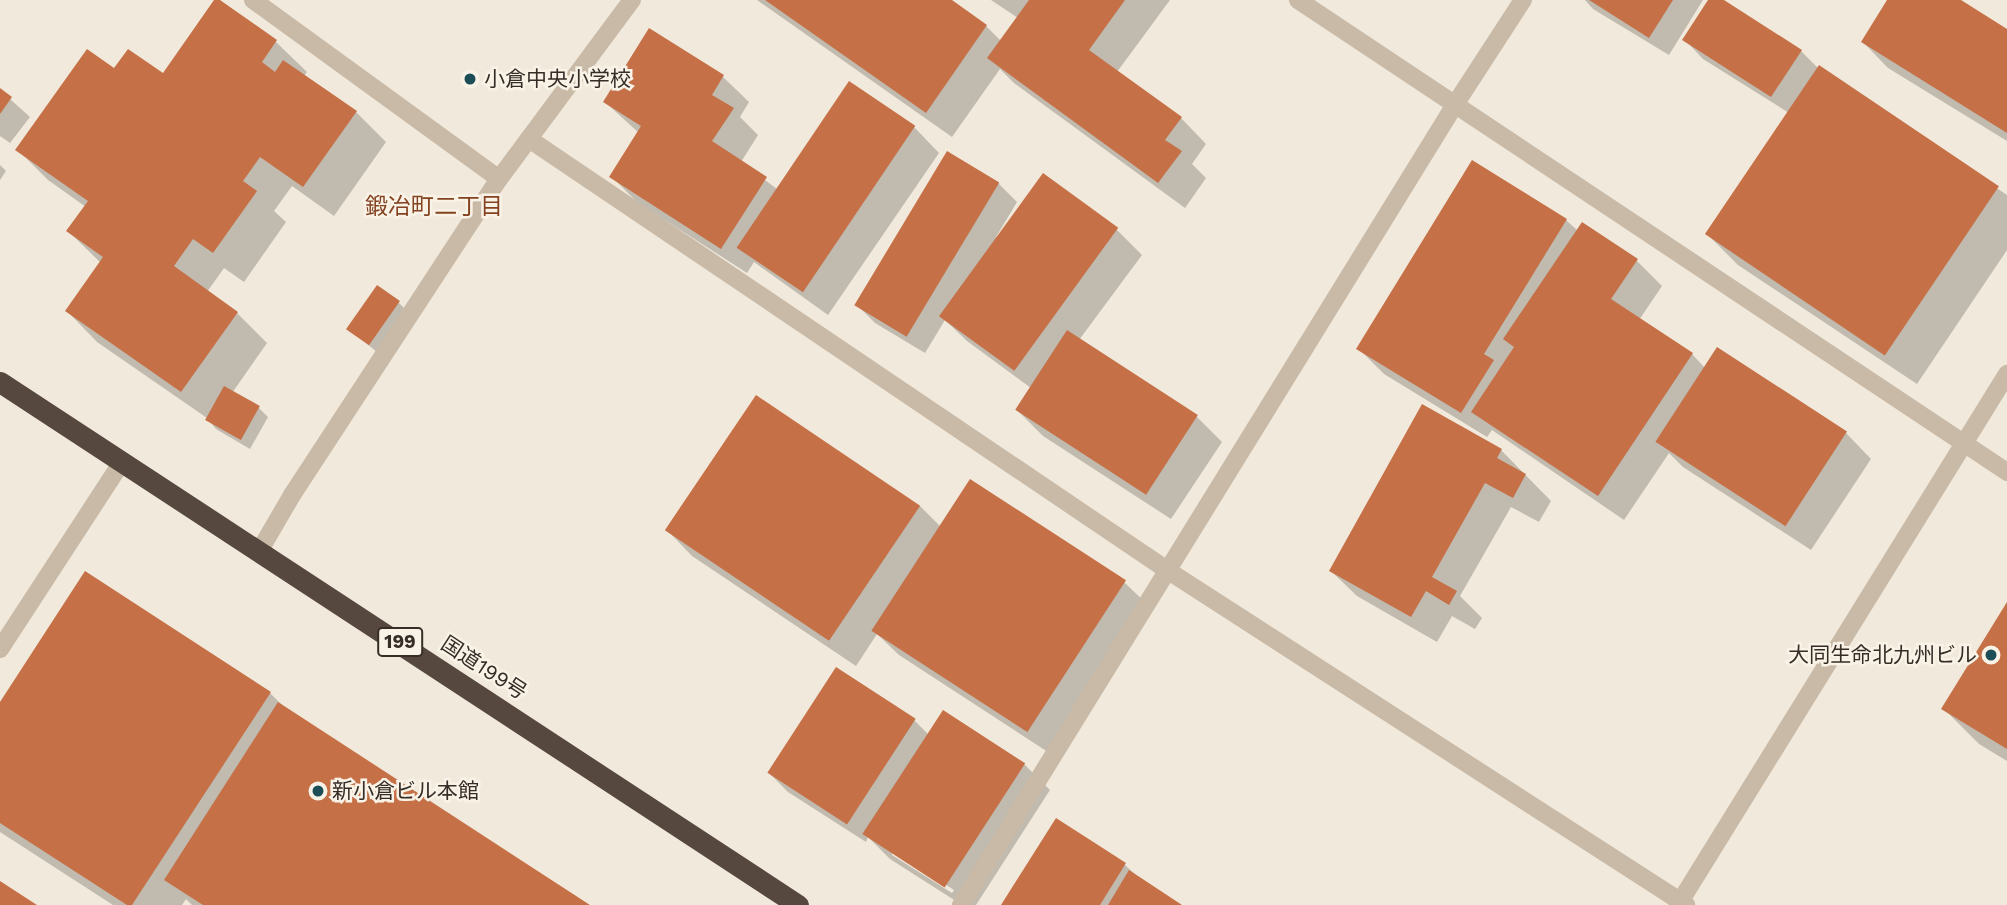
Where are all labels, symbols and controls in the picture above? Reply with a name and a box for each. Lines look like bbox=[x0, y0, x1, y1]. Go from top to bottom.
place label: 小倉中央小学校 bbox=[484, 66, 631, 92]
marker: 小倉中央小学校 bbox=[462, 71, 478, 87]
district label: 鍛冶町二丁目 bbox=[365, 193, 503, 221]
road number: 199 bbox=[376, 626, 424, 657]
street label: 国道199号 bbox=[436, 631, 532, 705]
place label: 大同生命北九州ビル bbox=[1788, 642, 1977, 668]
marker: 大同生命北九州ビル bbox=[1983, 647, 1999, 663]
place label: 新小倉ビル本館 bbox=[332, 778, 479, 804]
marker: 新小倉ビル本館 bbox=[310, 783, 326, 799]

